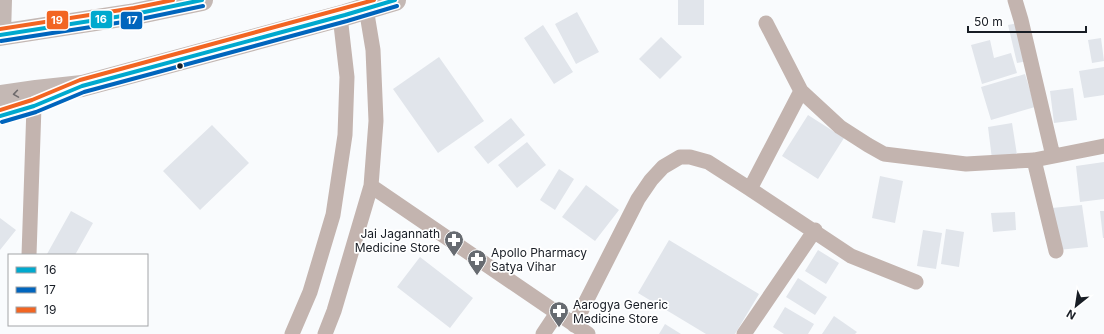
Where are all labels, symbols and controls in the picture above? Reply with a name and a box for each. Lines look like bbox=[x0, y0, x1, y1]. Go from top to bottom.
scale bar bbox=[968, 8, 1086, 34]
line badge: 19 bbox=[46, 10, 69, 30]
line badge: 16 bbox=[90, 10, 113, 29]
line badge: 17 bbox=[120, 11, 143, 30]
text: 16 bbox=[95, 12, 107, 26]
text: 19 bbox=[51, 13, 63, 27]
text: 17 bbox=[126, 13, 138, 27]
text: 50 m bbox=[974, 14, 1003, 29]
unlabelled marker bbox=[175, 61, 185, 71]
one-way arrow bbox=[13, 89, 19, 98]
place label: Jai Jagannath Medicine Store bbox=[355, 226, 440, 255]
pharmacy icon: Jai Jagannath Medicine Store bbox=[443, 229, 465, 257]
place label: Apollo Pharmacy Satya Vihar bbox=[491, 245, 587, 274]
pharmacy icon: Apollo Pharmacy Satya Vihar bbox=[466, 248, 488, 276]
legend bbox=[8, 254, 148, 326]
text: 16 bbox=[44, 262, 56, 277]
text: 17 bbox=[44, 282, 56, 297]
north arrow bbox=[1056, 286, 1096, 326]
place label: Aarogya Generic Medicine Store bbox=[573, 297, 668, 326]
pharmacy icon: Aarogya Generic Medicine Store bbox=[548, 300, 570, 328]
text: 19 bbox=[44, 302, 56, 317]
text: N bbox=[1064, 307, 1078, 323]

